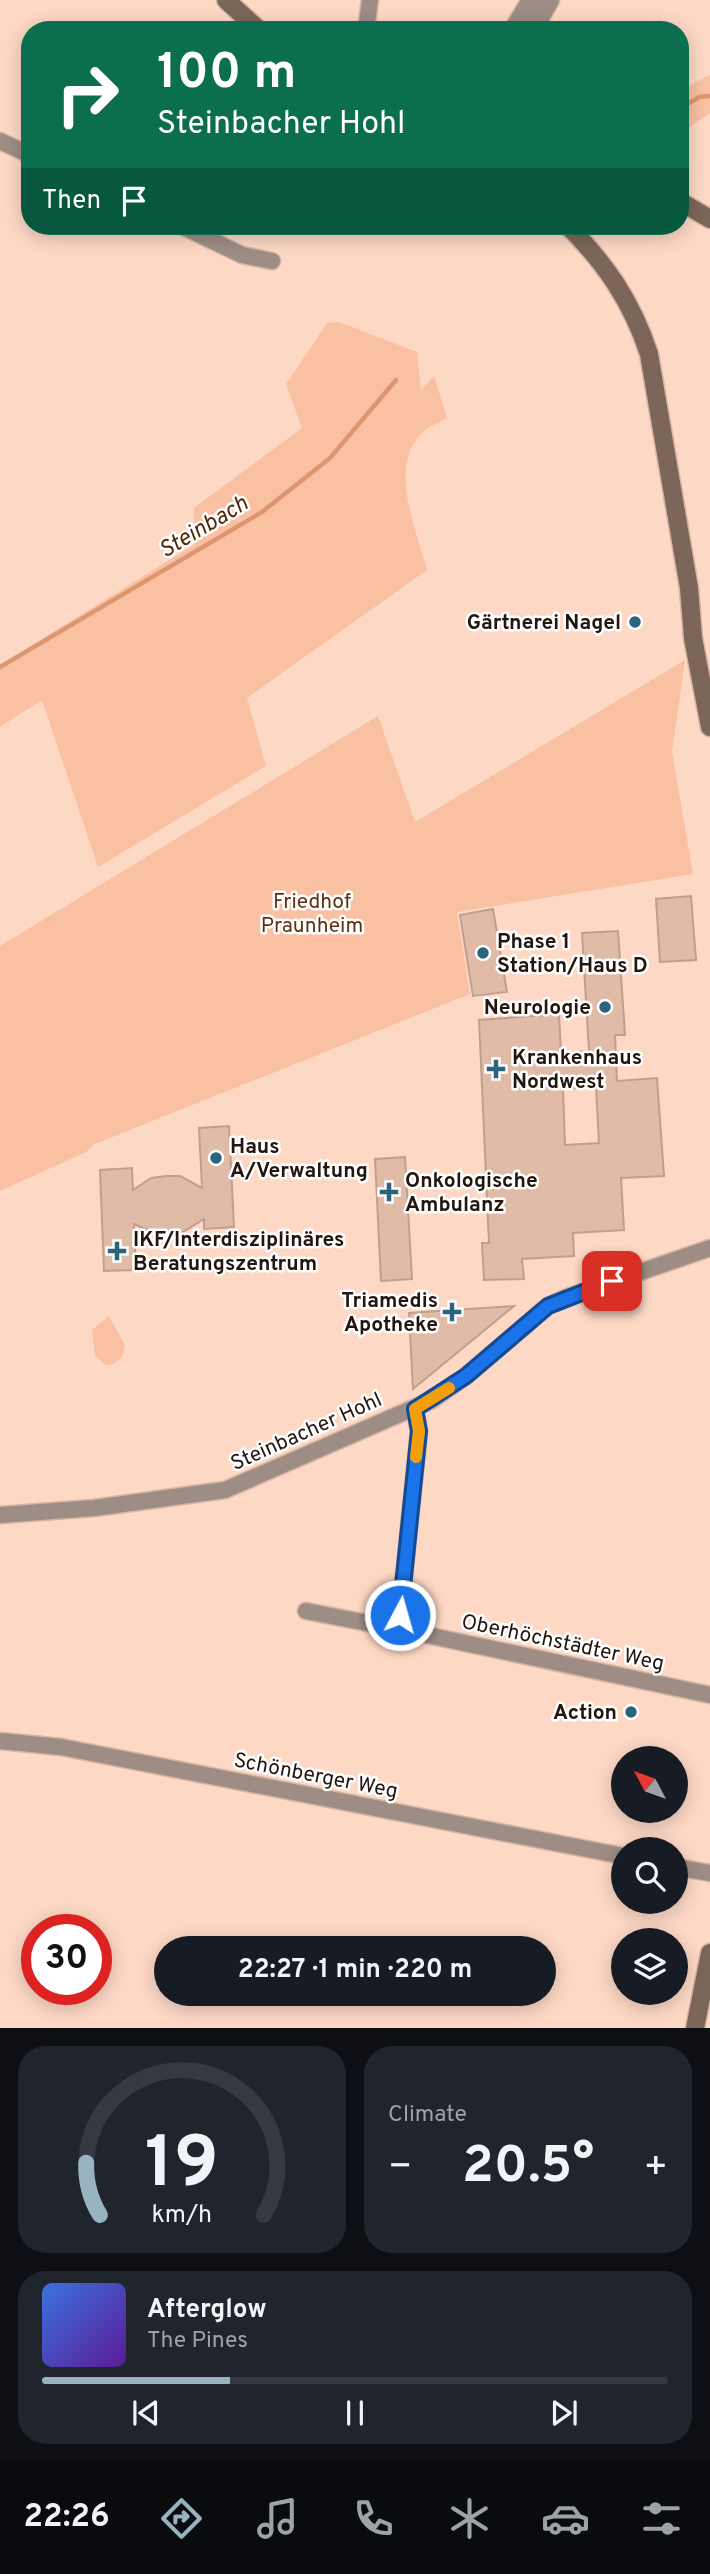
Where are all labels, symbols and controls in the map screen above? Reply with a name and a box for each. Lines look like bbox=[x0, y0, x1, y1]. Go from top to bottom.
text: 100 m bbox=[157, 44, 296, 106]
icon: right bbox=[42, 49, 133, 140]
text: Steinbacher Hohl bbox=[157, 105, 405, 145]
icon: arrive bbox=[115, 182, 153, 220]
text: Then bbox=[42, 185, 101, 218]
water label: Steinbach bbox=[154, 490, 255, 566]
place label: Gärtnerei Nagel bbox=[467, 610, 621, 637]
marker: Gärtnerei Nagel bbox=[627, 614, 643, 630]
park label: Friedhof Praunheim bbox=[261, 889, 363, 940]
place label: Phase 1 Station/Haus D bbox=[497, 929, 648, 980]
marker: Phase 1 Station/Haus D bbox=[475, 945, 491, 961]
place label: Neurologie bbox=[484, 995, 591, 1022]
marker: Neurologie bbox=[597, 999, 613, 1015]
place label: Krankenhaus Nordwest bbox=[512, 1045, 642, 1096]
marker: Krankenhaus Nordwest bbox=[486, 1059, 506, 1079]
place label: Haus A/Verwaltung bbox=[230, 1134, 368, 1185]
marker: Haus A/Verwaltung bbox=[208, 1150, 224, 1166]
place label: Onkologische Ambulanz bbox=[405, 1168, 538, 1219]
marker: Onkologische Ambulanz bbox=[379, 1182, 399, 1202]
place label: IKF/Interdisziplinäres Beratungszentrum bbox=[133, 1227, 344, 1278]
marker: IKF/Interdisziplinäres Beratungszentrum bbox=[107, 1241, 127, 1261]
pin bbox=[582, 1251, 642, 1311]
icon: arrive bbox=[593, 1262, 631, 1300]
place label: Triamedis Apotheke bbox=[341, 1288, 438, 1339]
marker: Triamedis Apotheke bbox=[444, 1304, 460, 1320]
street label: Steinbacher Hohl bbox=[227, 1387, 387, 1478]
position arrow bbox=[363, 1578, 437, 1652]
street label: Oberhöchstädter Weg bbox=[459, 1609, 666, 1678]
place label: Action bbox=[553, 1700, 617, 1727]
marker: Action bbox=[623, 1704, 639, 1720]
north arrow bbox=[611, 1746, 688, 1824]
map controls bbox=[611, 1746, 688, 2005]
street label: Schönberger Weg bbox=[231, 1747, 400, 1806]
button: search bbox=[611, 1837, 688, 1914]
speed limit sign: 30 bbox=[21, 1914, 112, 2005]
button: layers bbox=[611, 1928, 688, 2005]
text: 22:27 · 1 min · 220 m bbox=[238, 1954, 472, 1987]
text: Climate bbox=[388, 2101, 467, 2130]
text: 19 bbox=[145, 2122, 219, 2214]
text: 20.5° bbox=[462, 2135, 594, 2201]
text: − bbox=[388, 2144, 413, 2193]
text: + bbox=[643, 2144, 668, 2193]
text: km/h bbox=[152, 2200, 212, 2232]
text: Afterglow bbox=[147, 2294, 267, 2327]
text: The Pines bbox=[147, 2327, 248, 2356]
icon: previous bbox=[127, 2394, 165, 2432]
icon: pause bbox=[336, 2394, 374, 2432]
icon: next bbox=[545, 2394, 583, 2432]
icon: directions bbox=[157, 2494, 206, 2543]
icon: music bbox=[253, 2494, 302, 2543]
icon: phone bbox=[349, 2494, 398, 2543]
icon: climate bbox=[445, 2494, 494, 2543]
icon: car bbox=[541, 2494, 590, 2543]
icon: filters bbox=[637, 2494, 686, 2543]
text: 22:26 bbox=[24, 2498, 110, 2538]

